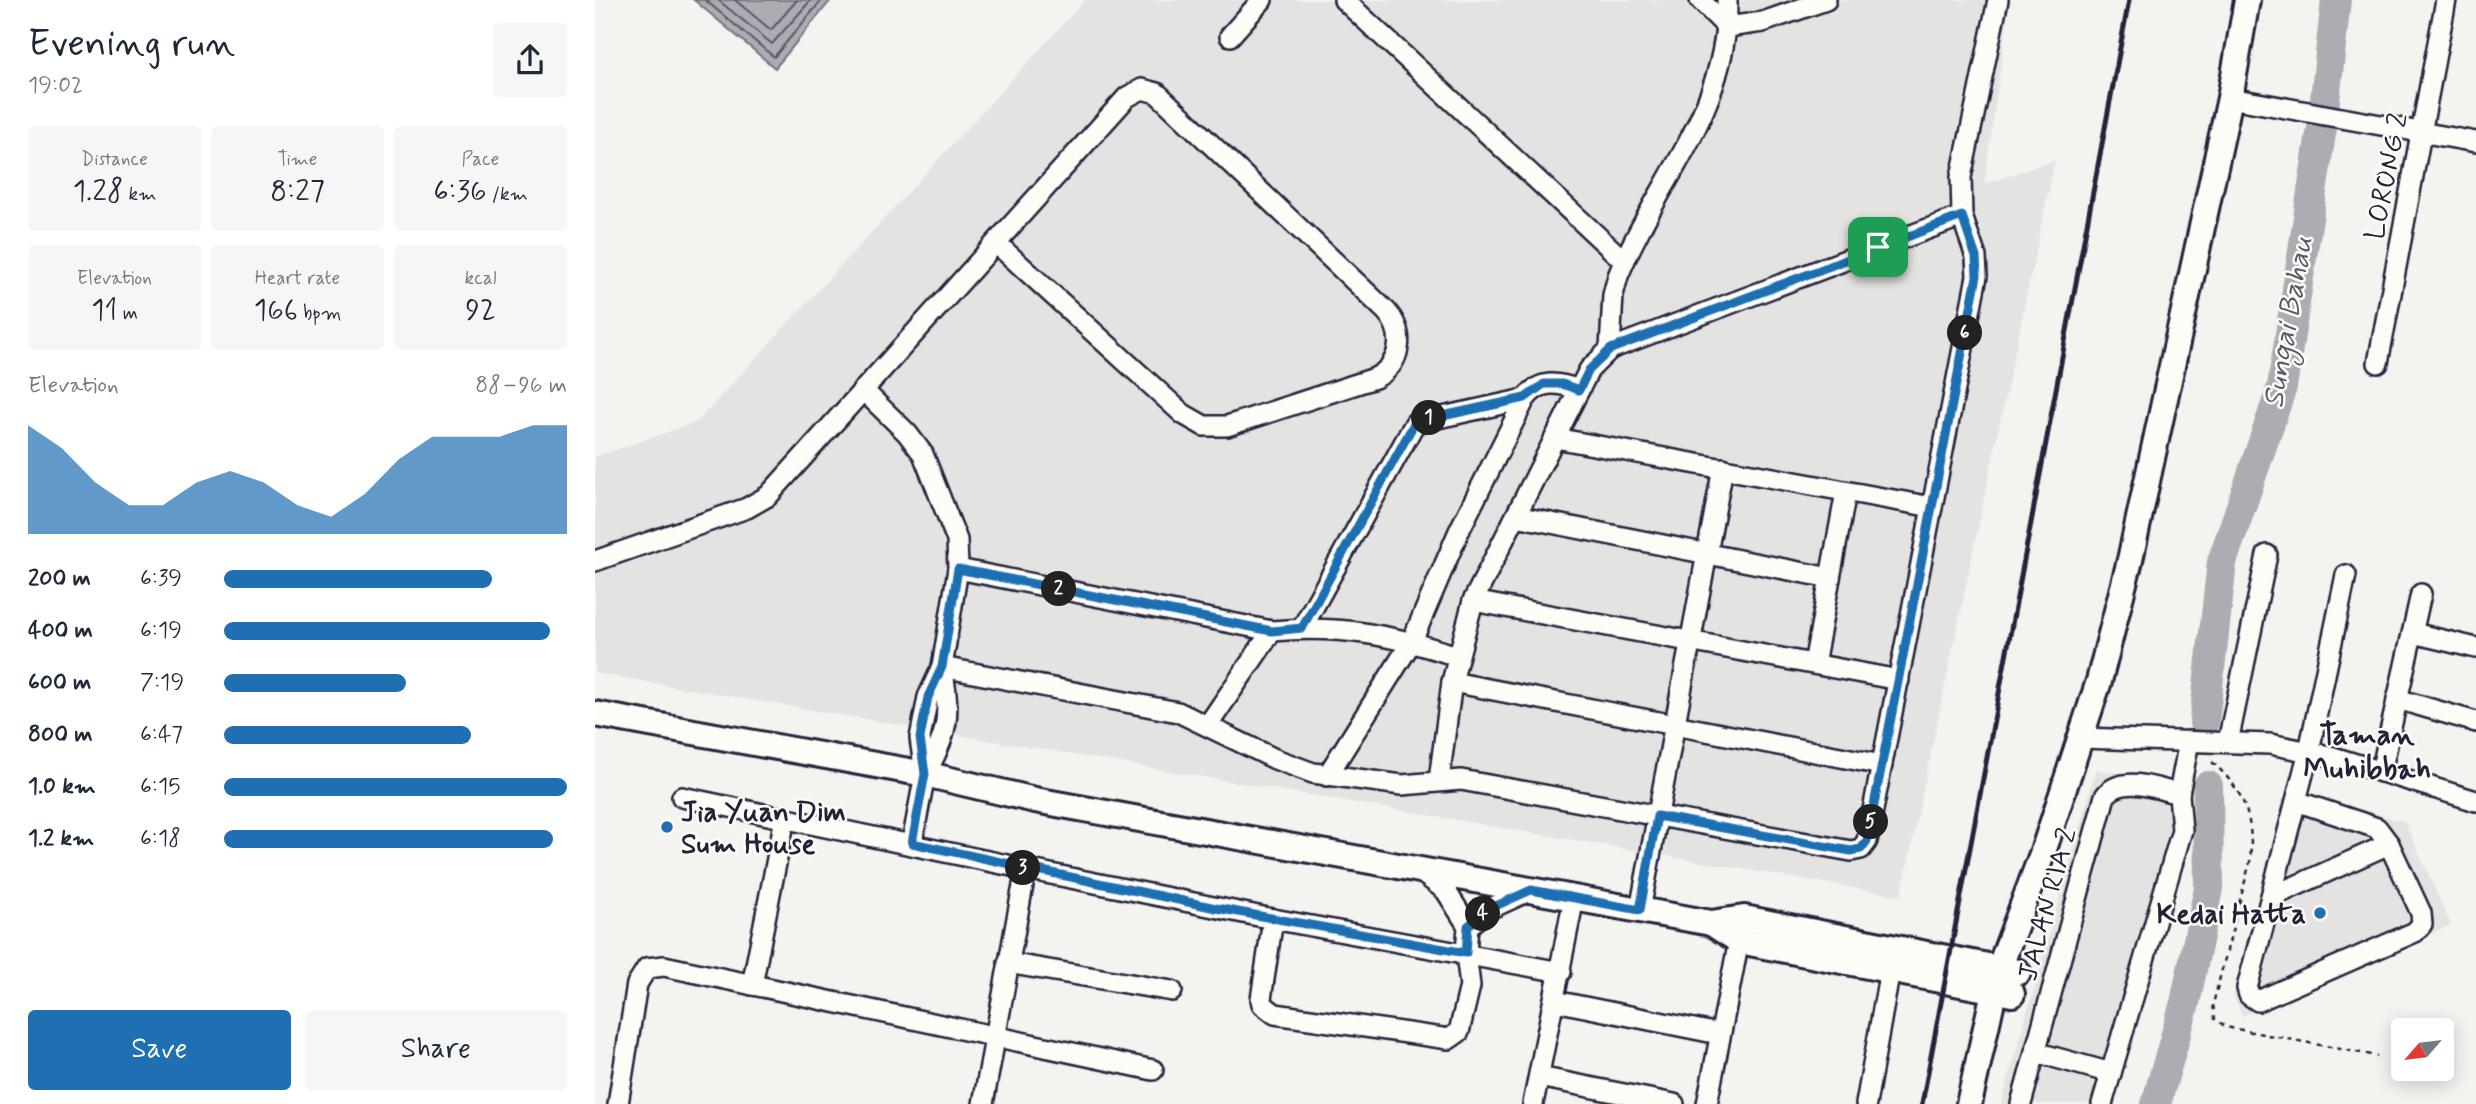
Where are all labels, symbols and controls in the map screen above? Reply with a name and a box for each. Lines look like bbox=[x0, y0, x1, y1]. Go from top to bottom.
text: Evening run bbox=[28, 20, 235, 69]
button: share bbox=[493, 23, 567, 97]
text: 19:02 bbox=[28, 71, 83, 101]
street label: LORONG 2 bbox=[2357, 110, 2418, 243]
text: Distance bbox=[81, 147, 148, 172]
text: Time bbox=[278, 147, 317, 172]
text: Pace bbox=[462, 147, 499, 172]
text: 1.28 bbox=[73, 172, 123, 211]
text: 8:27 bbox=[270, 172, 325, 211]
text: 6:36 bbox=[433, 172, 487, 211]
text: km bbox=[123, 182, 156, 207]
text: /km bbox=[487, 182, 528, 207]
pin bbox=[1848, 217, 1908, 277]
icon: arrive bbox=[1859, 228, 1897, 266]
water label: Sungai Bahau bbox=[2254, 234, 2326, 411]
text: Elevation bbox=[77, 266, 152, 291]
text: Heart rate bbox=[255, 266, 340, 291]
text: kcal bbox=[465, 266, 496, 291]
text: 11 bbox=[91, 291, 118, 330]
text: 166 bbox=[254, 291, 298, 330]
text: 92 bbox=[465, 291, 496, 330]
text: m bbox=[118, 301, 138, 326]
text: bpm bbox=[298, 301, 341, 326]
pin: 6 bbox=[1947, 316, 1983, 350]
text: 6 bbox=[1960, 320, 1969, 345]
text: Elevation bbox=[28, 371, 119, 401]
text: 88–96 m bbox=[475, 371, 567, 401]
pin: 1 bbox=[1411, 400, 1447, 436]
text: 1 bbox=[1424, 405, 1433, 430]
text: 200 m bbox=[28, 564, 91, 594]
text: 6:39 bbox=[140, 564, 182, 594]
pin: 2 bbox=[1042, 572, 1077, 606]
text: 2 bbox=[1054, 576, 1063, 601]
text: 400 m bbox=[28, 616, 93, 646]
text: 6:19 bbox=[140, 616, 182, 646]
text: 600 m bbox=[28, 668, 91, 698]
text: 7:19 bbox=[140, 668, 184, 698]
district label: Taman Muhibbah bbox=[2303, 716, 2431, 789]
text: 800 m bbox=[28, 720, 92, 750]
text: 6:47 bbox=[140, 720, 183, 750]
text: 1.0 km bbox=[28, 772, 96, 802]
text: 6:15 bbox=[140, 772, 180, 802]
place label: Jia Yuan Dim Sum House bbox=[681, 795, 846, 864]
pin: 5 bbox=[1853, 804, 1889, 840]
text: 5 bbox=[1865, 809, 1876, 834]
marker: Jia Yuan Dim Sum House bbox=[659, 819, 675, 835]
text: 1.2 km bbox=[28, 824, 94, 854]
text: 6:18 bbox=[140, 824, 181, 854]
street label: JALAN RIA 2 bbox=[2010, 824, 2087, 985]
pin: 3 bbox=[1005, 850, 1041, 886]
text: 3 bbox=[1018, 855, 1027, 880]
pin: 4 bbox=[1465, 897, 1501, 932]
place label: Kedai Hatta bbox=[2157, 897, 2306, 934]
text: 4 bbox=[1477, 901, 1488, 926]
marker: Kedai Hatta bbox=[2312, 905, 2328, 921]
button: Save bbox=[28, 1010, 291, 1090]
button: Share bbox=[305, 1010, 567, 1090]
north arrow bbox=[2391, 1018, 2453, 1082]
map controls bbox=[2391, 1018, 2454, 1081]

